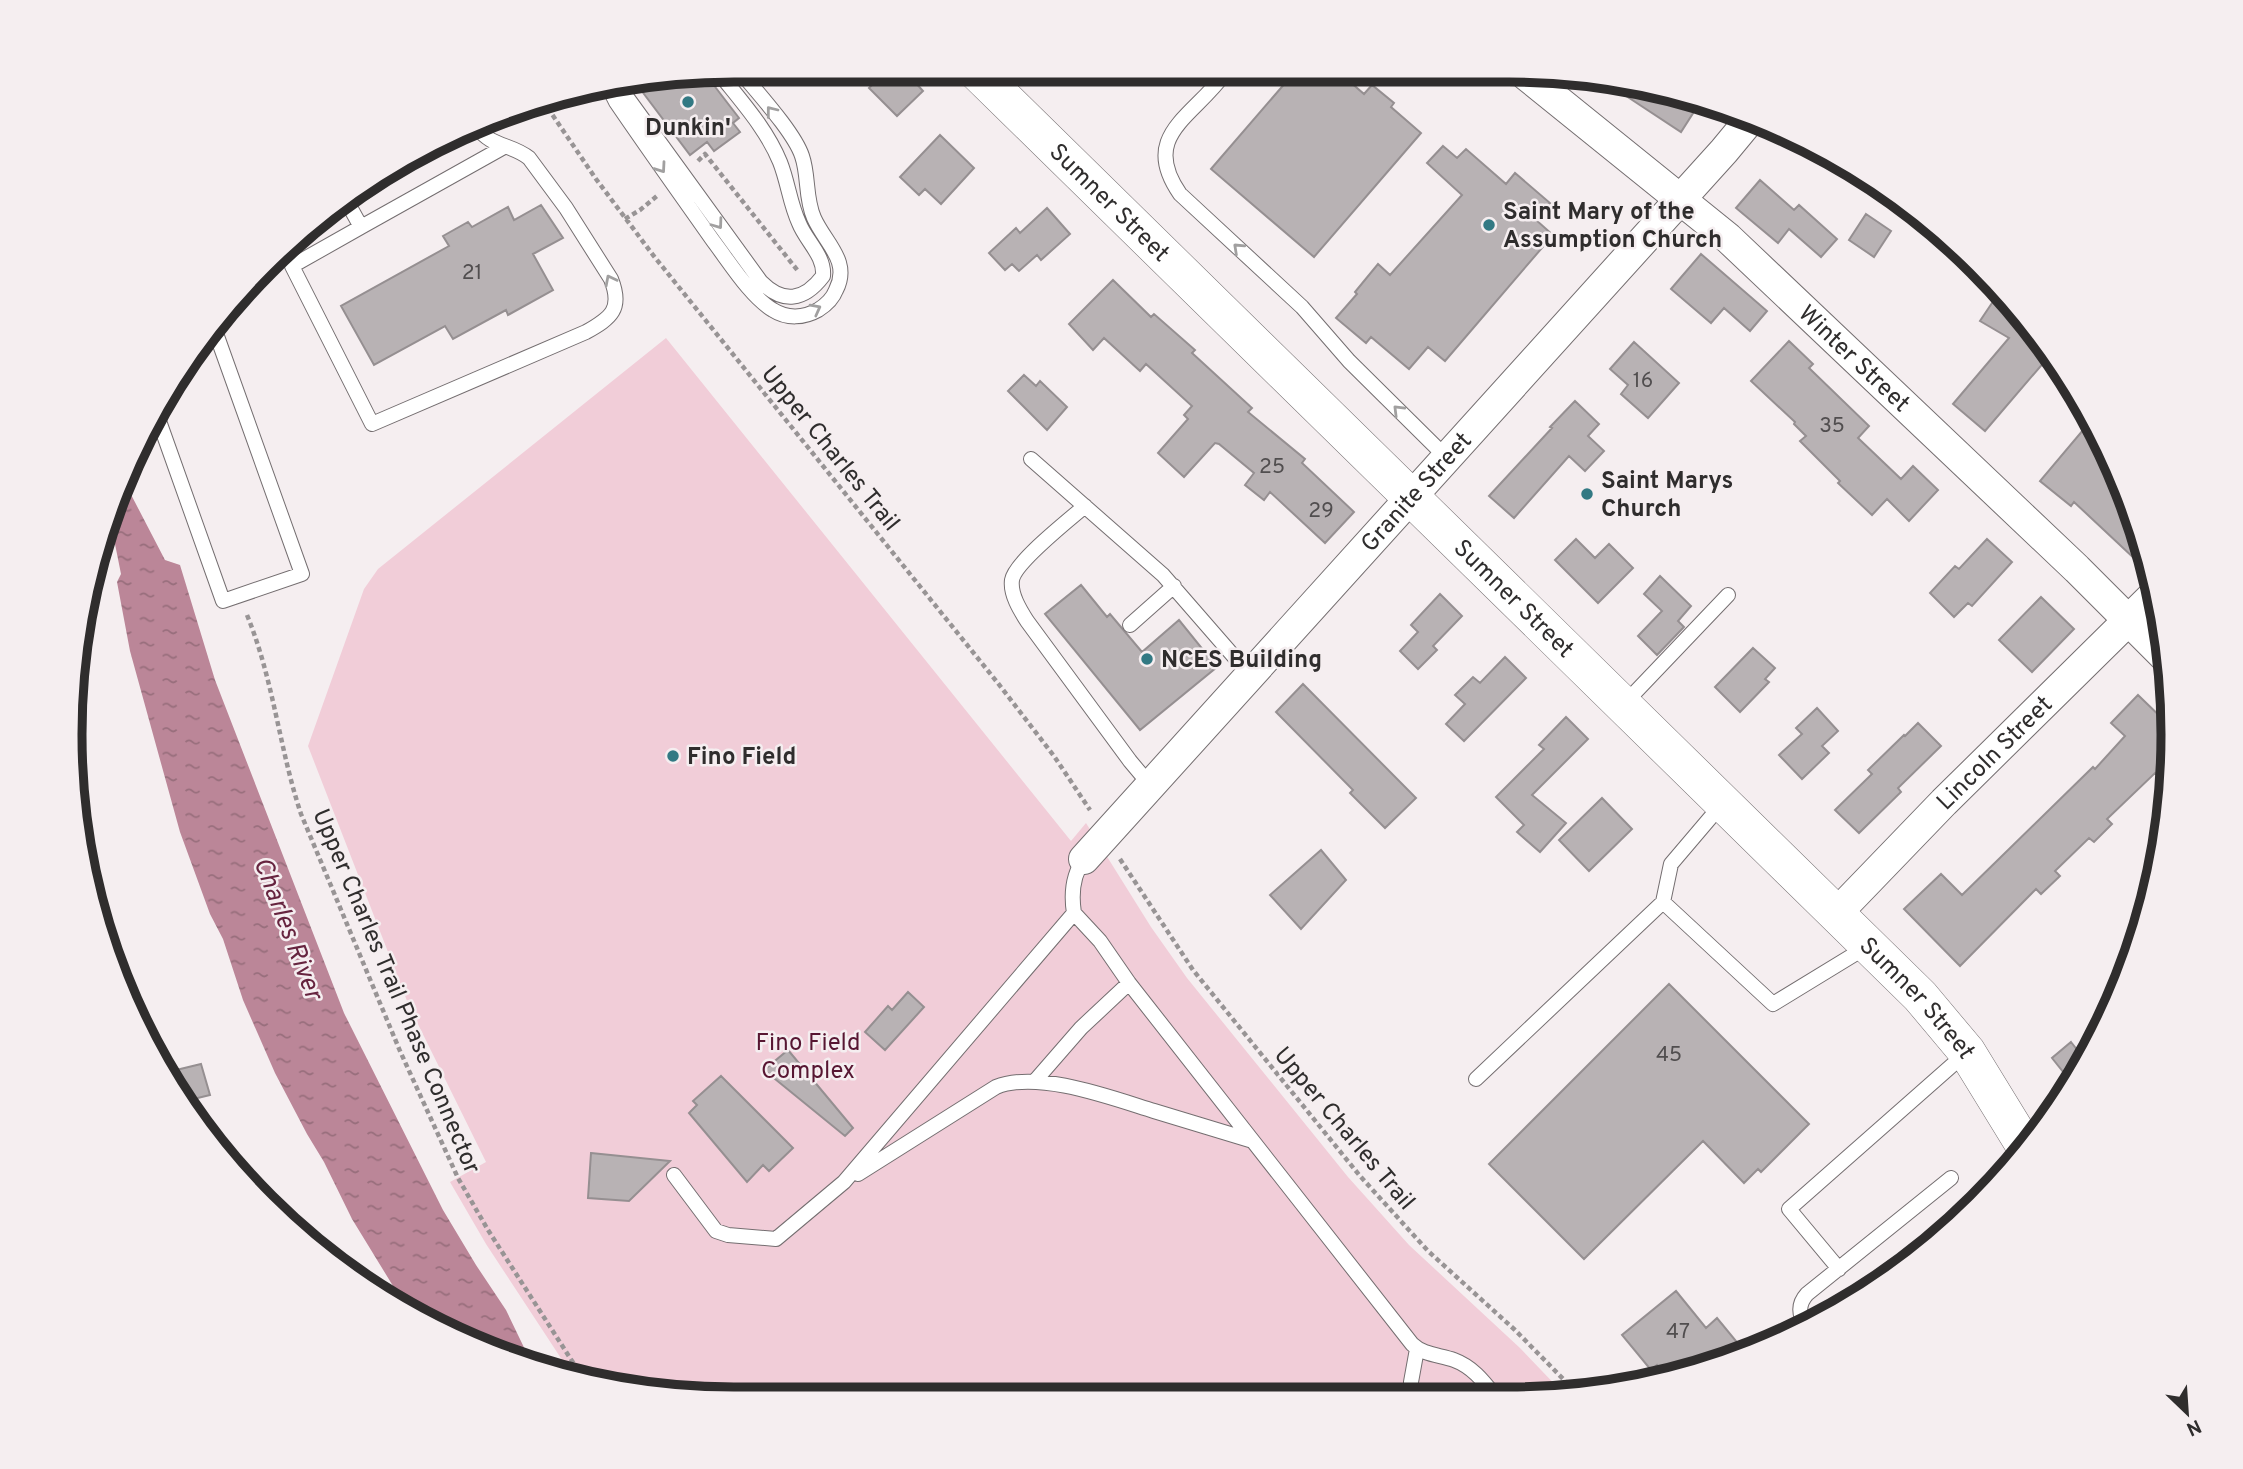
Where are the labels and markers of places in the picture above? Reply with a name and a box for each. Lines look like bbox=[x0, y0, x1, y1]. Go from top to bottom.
marker: Dunkin' bbox=[680, 94, 696, 110]
place label: Dunkin' bbox=[645, 114, 731, 144]
place label: Saint Mary of the Assumption Church bbox=[1503, 198, 1722, 256]
marker: Saint Mary of the Assumption Church bbox=[1481, 217, 1497, 233]
place label: Saint Marys Church bbox=[1601, 467, 1733, 525]
marker: Saint Marys Church bbox=[1579, 486, 1595, 502]
place label: NCES Building bbox=[1161, 646, 1322, 676]
marker: NCES Building bbox=[1139, 651, 1155, 667]
place label: Fino Field bbox=[687, 743, 796, 773]
marker: Fino Field bbox=[665, 748, 681, 764]

